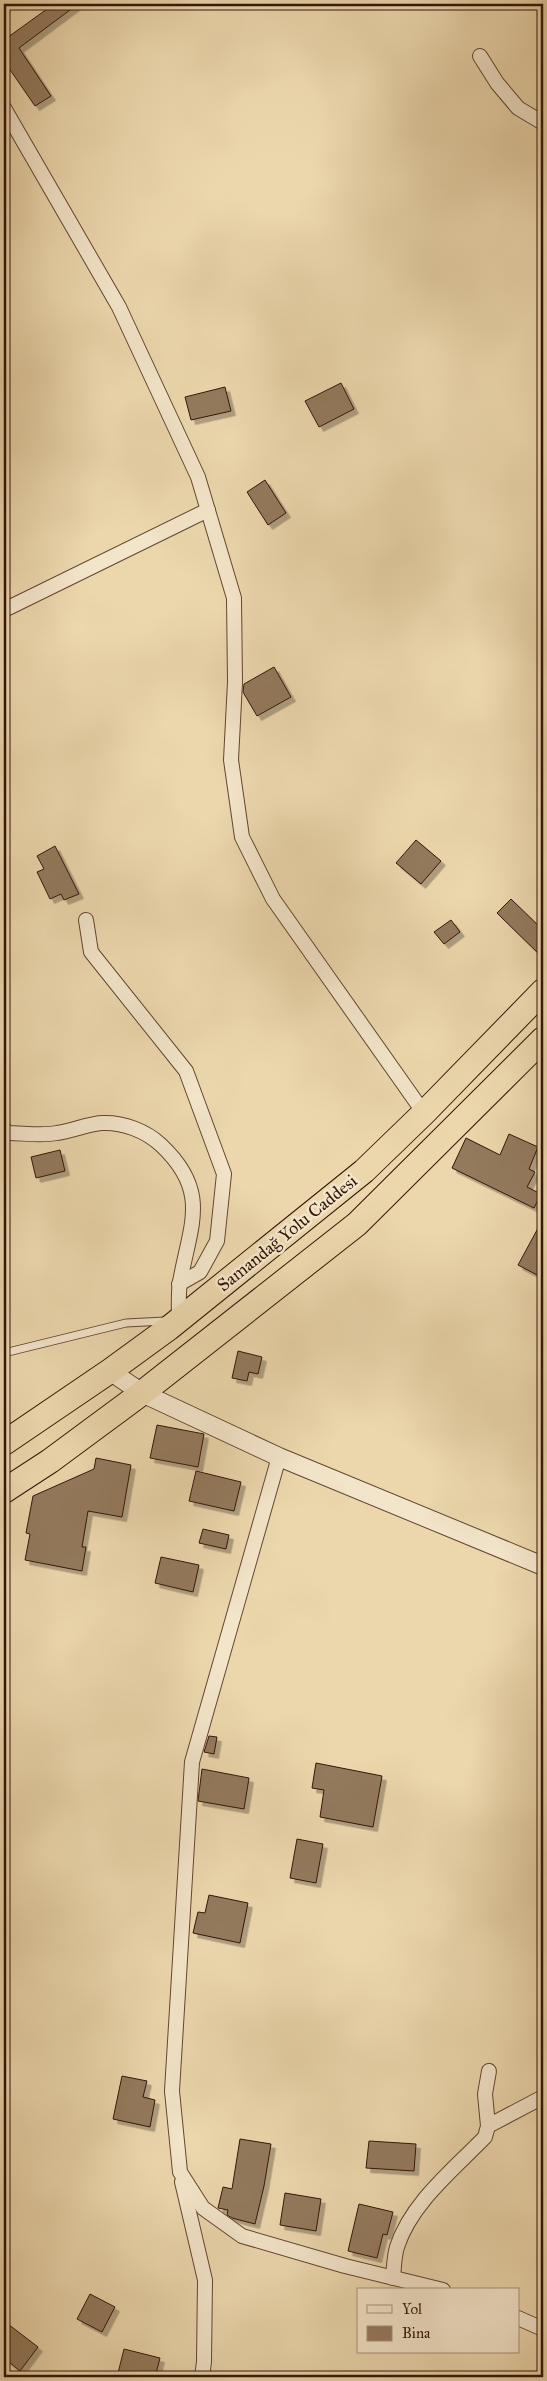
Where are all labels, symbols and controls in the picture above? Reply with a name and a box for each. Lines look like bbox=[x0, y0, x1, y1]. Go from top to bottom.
street label: Samandağ Yolu Caddesi bbox=[213, 1170, 362, 1297]
legend bbox=[357, 2288, 520, 2354]
text: Yol bbox=[402, 2300, 423, 2318]
text: Bina bbox=[402, 2324, 431, 2342]

